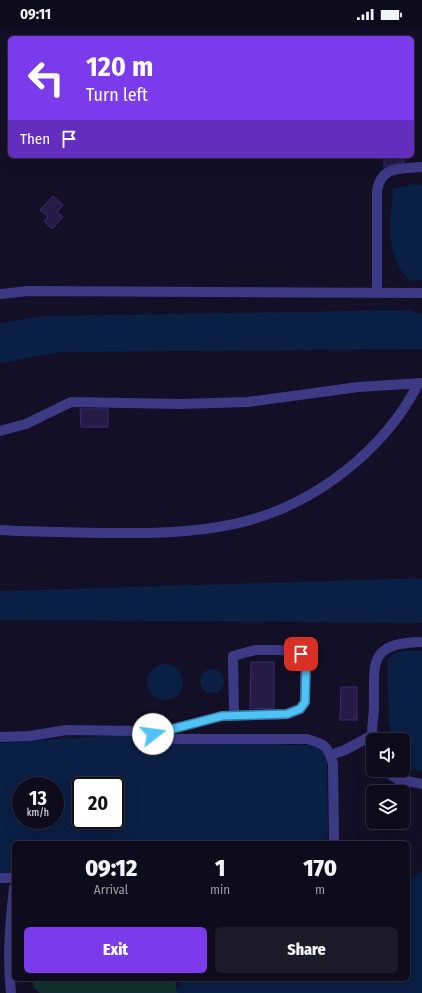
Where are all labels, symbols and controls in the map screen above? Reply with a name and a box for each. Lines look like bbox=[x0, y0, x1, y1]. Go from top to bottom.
text: 09:11 bbox=[20, 5, 51, 23]
text: 120 m bbox=[86, 50, 153, 83]
icon: left bbox=[20, 52, 72, 104]
text: Turn left bbox=[86, 84, 148, 106]
icon: arrive bbox=[58, 128, 80, 150]
text: Then bbox=[20, 130, 50, 148]
pin bbox=[284, 637, 318, 671]
icon: arrive bbox=[290, 643, 312, 665]
position arrow bbox=[132, 713, 174, 755]
map controls bbox=[366, 733, 410, 829]
button: sound bbox=[366, 733, 410, 777]
speed limit sign: 20 bbox=[72, 777, 124, 829]
button: layers bbox=[366, 785, 410, 829]
text: 13 bbox=[29, 786, 47, 810]
text: km/h bbox=[27, 807, 49, 819]
text: 09:12 bbox=[85, 854, 137, 882]
text: 1 bbox=[215, 854, 225, 882]
text: 170 bbox=[303, 854, 337, 882]
text: Arrival bbox=[94, 882, 128, 897]
text: min bbox=[210, 882, 230, 897]
text: m bbox=[315, 882, 325, 897]
button: Exit bbox=[24, 927, 207, 973]
button: Share bbox=[215, 927, 398, 973]

